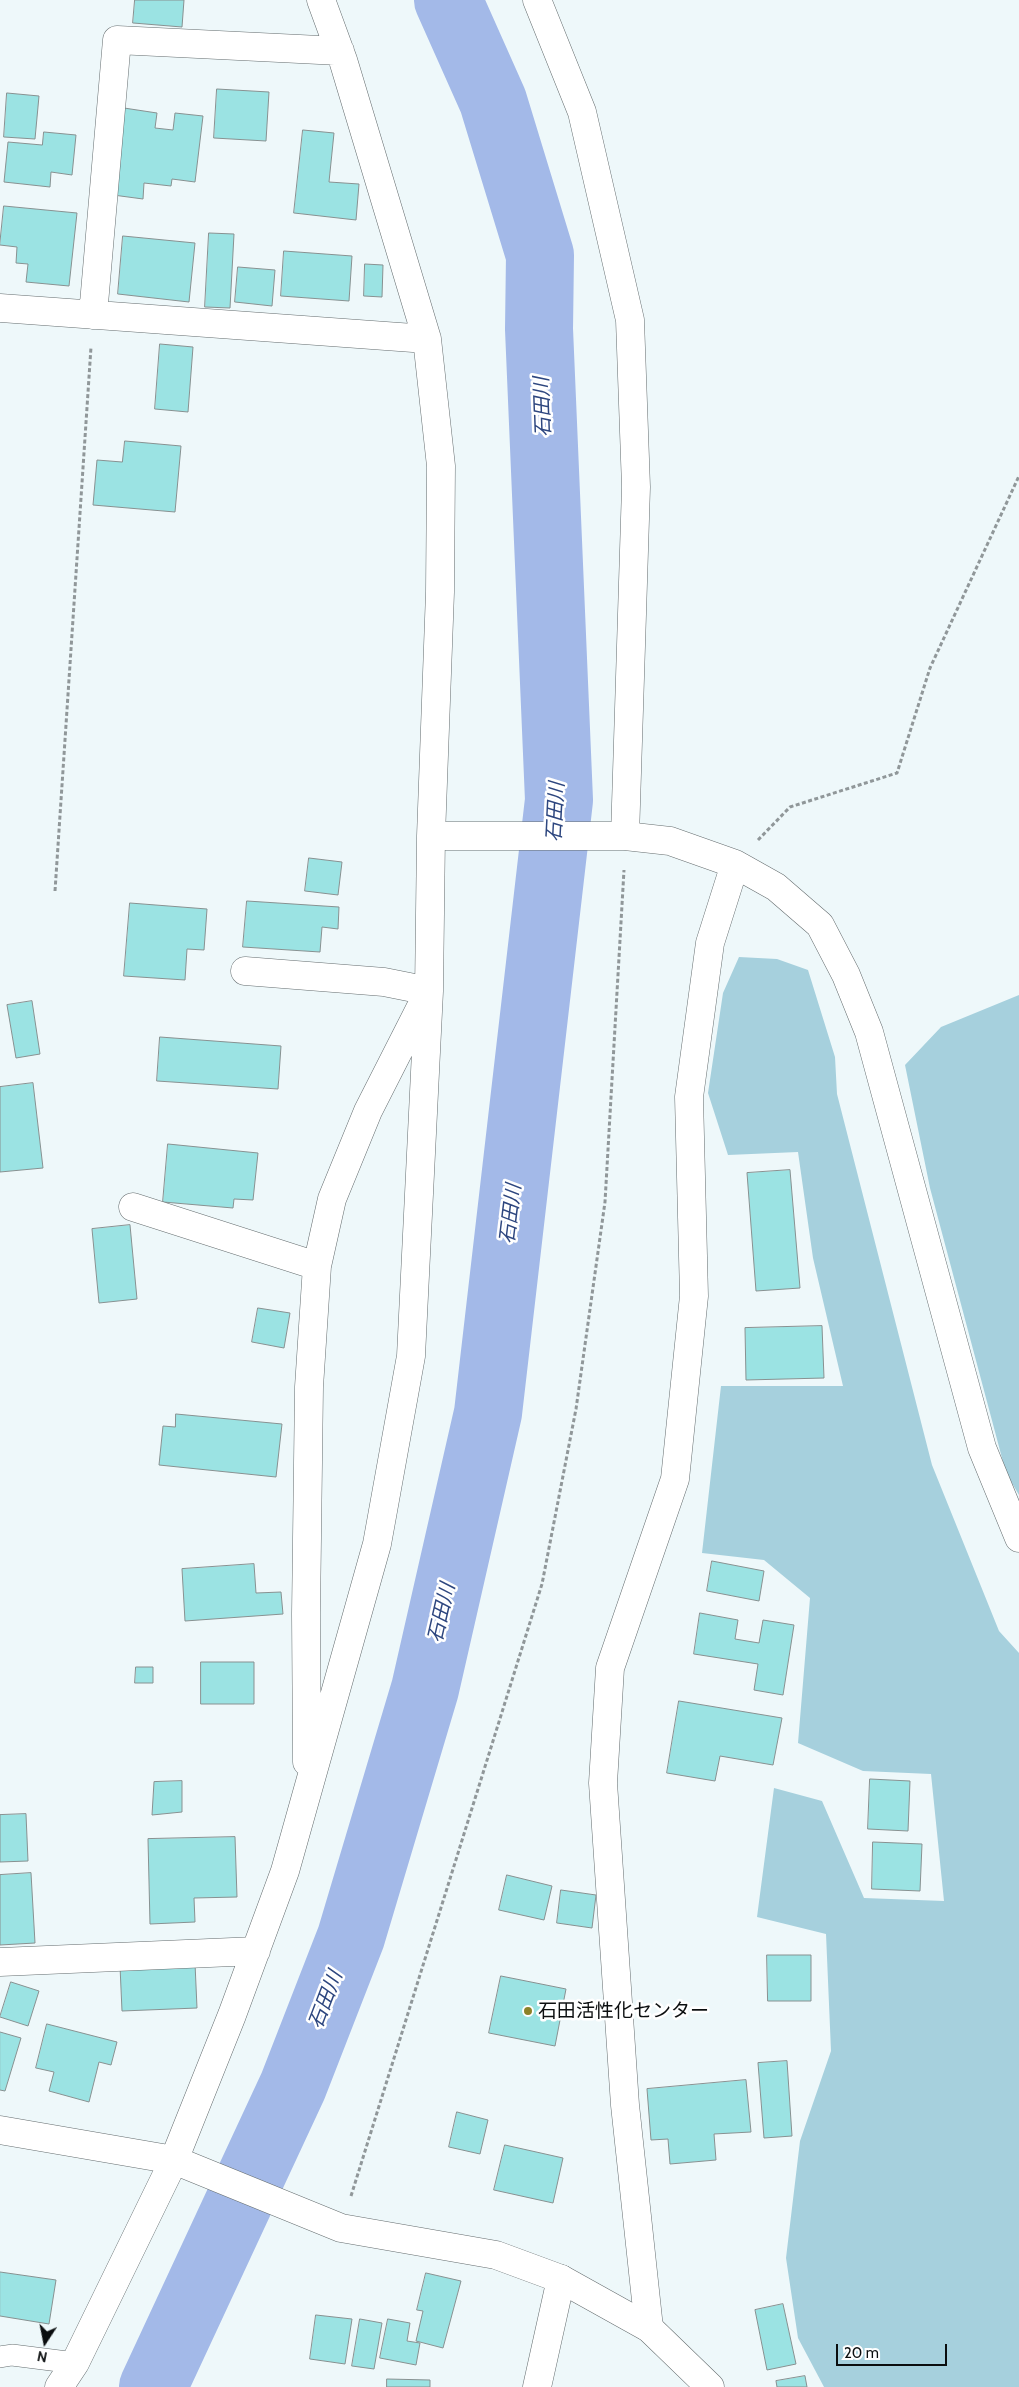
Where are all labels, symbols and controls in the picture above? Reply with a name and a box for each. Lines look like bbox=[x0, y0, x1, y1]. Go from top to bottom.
water label: 石田川 bbox=[530, 377, 556, 437]
water label: 石田川 bbox=[542, 781, 570, 843]
water label: 石田川 bbox=[495, 1183, 527, 1245]
water label: 石田川 bbox=[424, 1581, 460, 1645]
water label: 石田川 bbox=[304, 1968, 348, 2032]
place label: 石田活性化センター bbox=[538, 2000, 709, 2022]
marker: 石田活性化センター bbox=[522, 2005, 534, 2017]
north arrow bbox=[20, 2317, 70, 2367]
scale bar bbox=[839, 2334, 950, 2366]
text: 20 m bbox=[844, 2344, 879, 2362]
text: N bbox=[36, 2347, 49, 2367]

